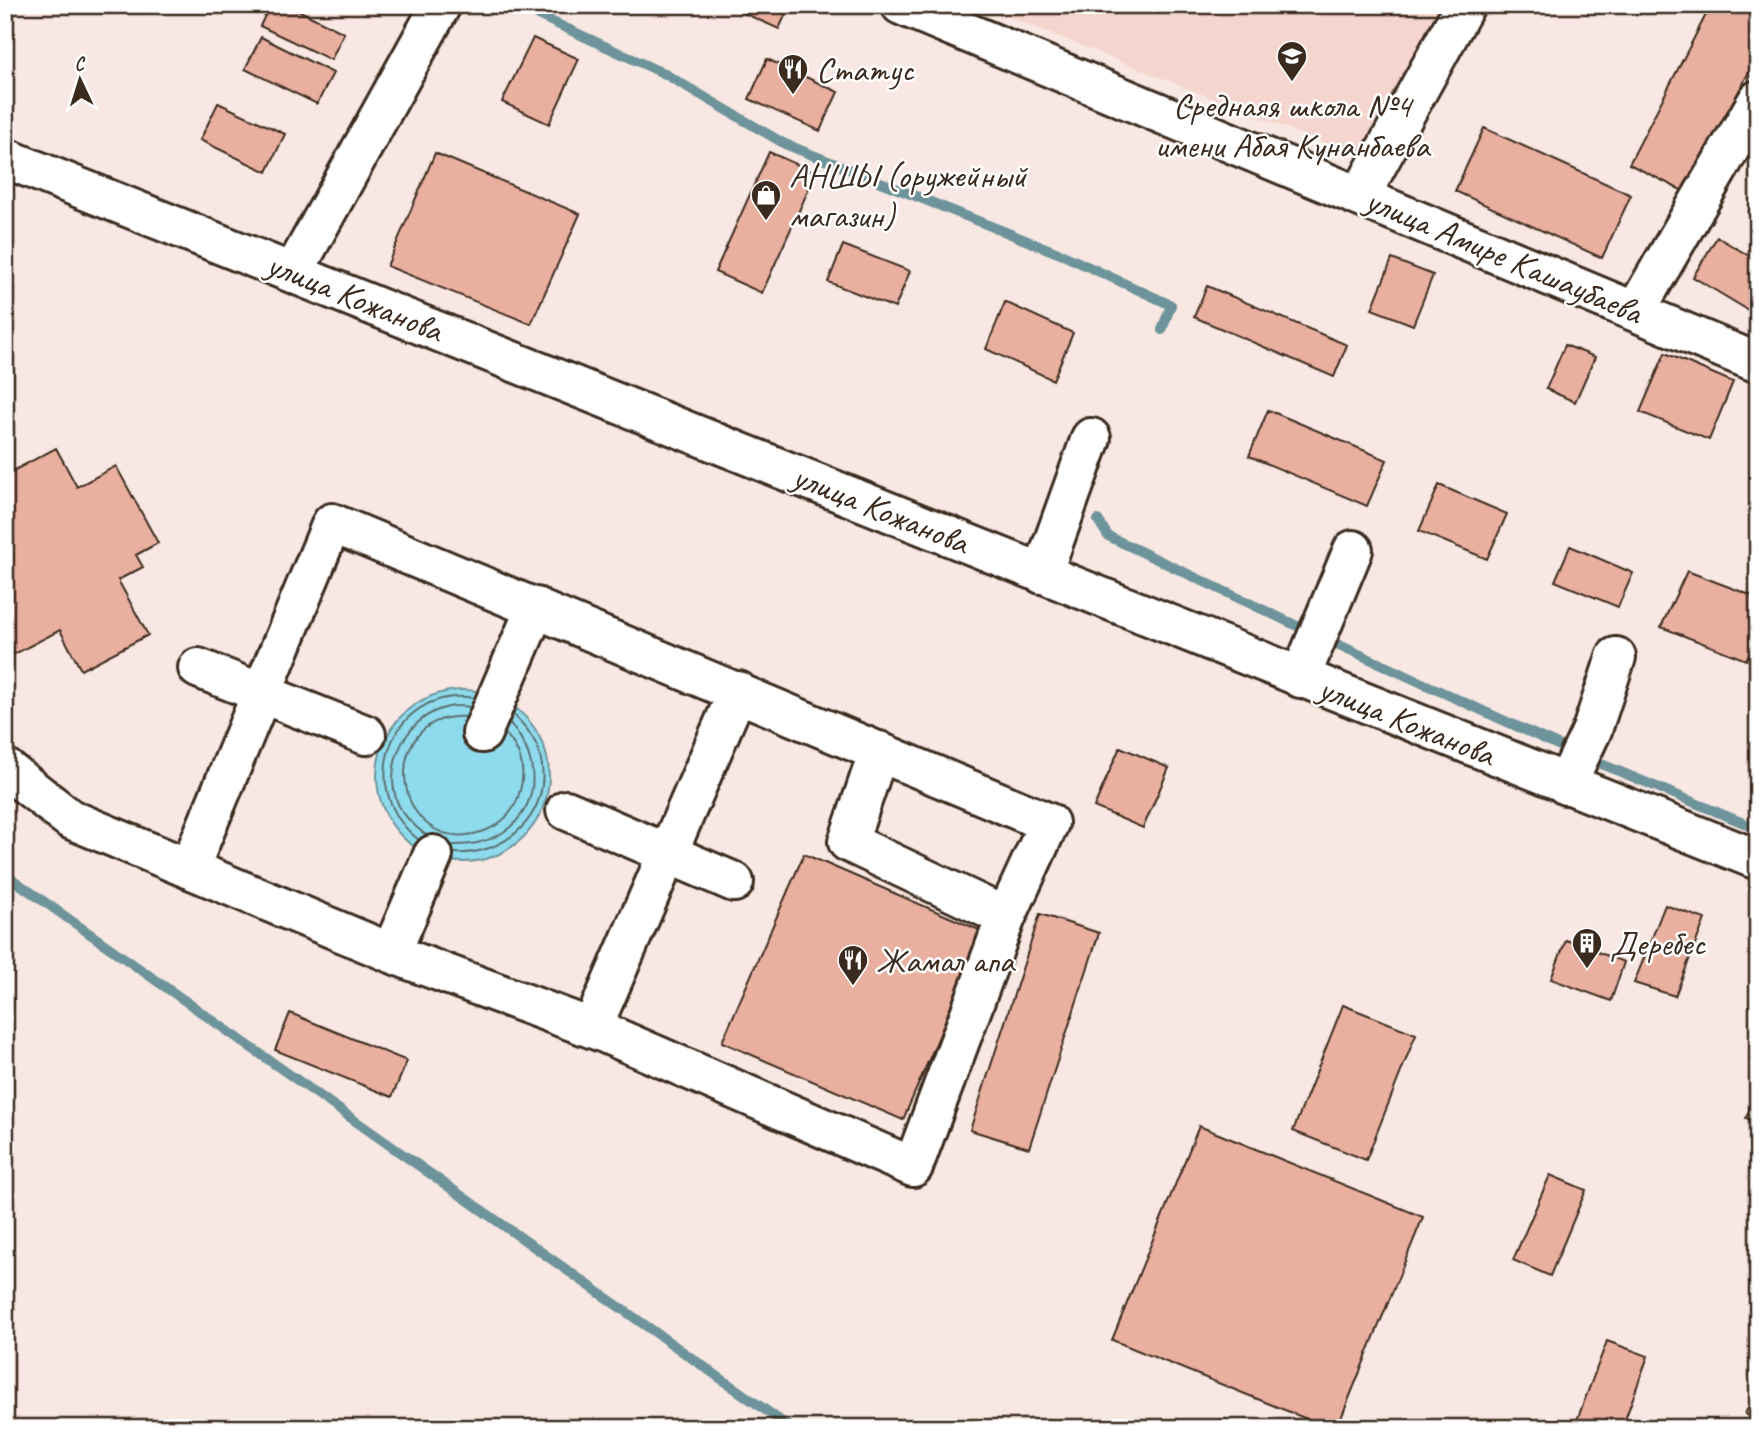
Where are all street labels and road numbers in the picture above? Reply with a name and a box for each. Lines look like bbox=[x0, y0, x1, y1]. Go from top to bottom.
street label: улица Амире Кашаубаева bbox=[1357, 177, 1651, 335]
street label: улица Кожанова bbox=[259, 241, 452, 354]
street label: улица Кожанова bbox=[785, 453, 978, 566]
street label: улица Кожанова bbox=[1311, 665, 1504, 778]

